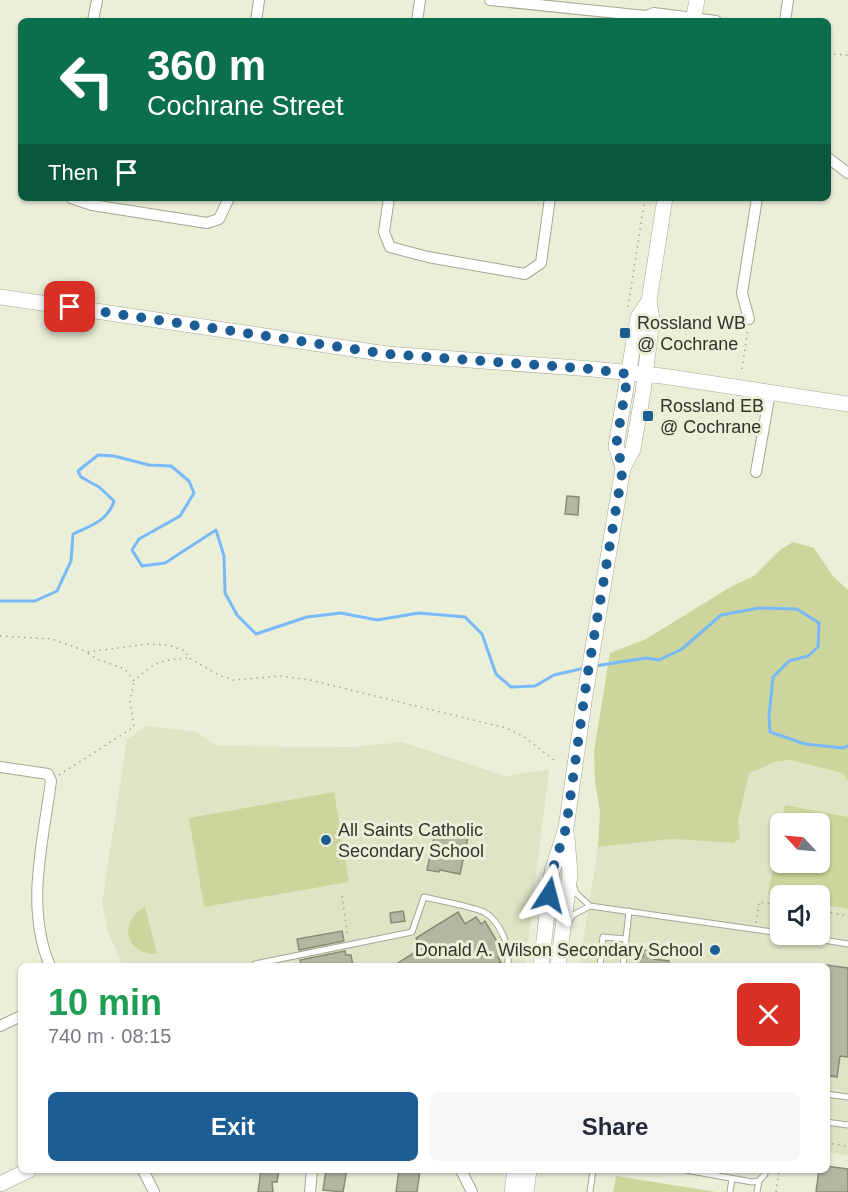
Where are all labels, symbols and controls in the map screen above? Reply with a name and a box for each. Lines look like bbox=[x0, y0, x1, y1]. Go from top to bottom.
icon: left bbox=[48, 42, 126, 120]
text: 360 m bbox=[147, 42, 266, 89]
text: Cochrane Street bbox=[147, 91, 344, 121]
icon: arrive bbox=[110, 156, 143, 189]
text: Then bbox=[48, 160, 98, 185]
pin bbox=[44, 281, 95, 332]
icon: arrive bbox=[53, 290, 86, 323]
place label: Rossland WB @ Cochrane bbox=[637, 313, 746, 354]
marker: Rossland WB @ Cochrane bbox=[618, 326, 632, 340]
place label: Rossland EB @ Cochrane bbox=[660, 396, 764, 437]
marker: Rossland EB @ Cochrane bbox=[641, 409, 655, 423]
north arrow bbox=[770, 813, 830, 873]
map controls bbox=[770, 813, 830, 945]
place label: All Saints Catholic Secondary School bbox=[338, 820, 484, 861]
marker: All Saints Catholic Secondary School bbox=[319, 833, 333, 847]
position arrow bbox=[517, 863, 581, 927]
button: sound bbox=[770, 885, 830, 945]
place label: Donald A. Wilson Secondary School bbox=[415, 940, 703, 960]
marker: Donald A. Wilson Secondary School bbox=[708, 943, 722, 957]
text: 10 min bbox=[48, 982, 162, 1023]
button: close bbox=[737, 983, 800, 1046]
text: 740 m · 08:15 bbox=[48, 1025, 171, 1047]
button: Exit bbox=[48, 1092, 418, 1161]
button: Share bbox=[430, 1092, 800, 1161]

